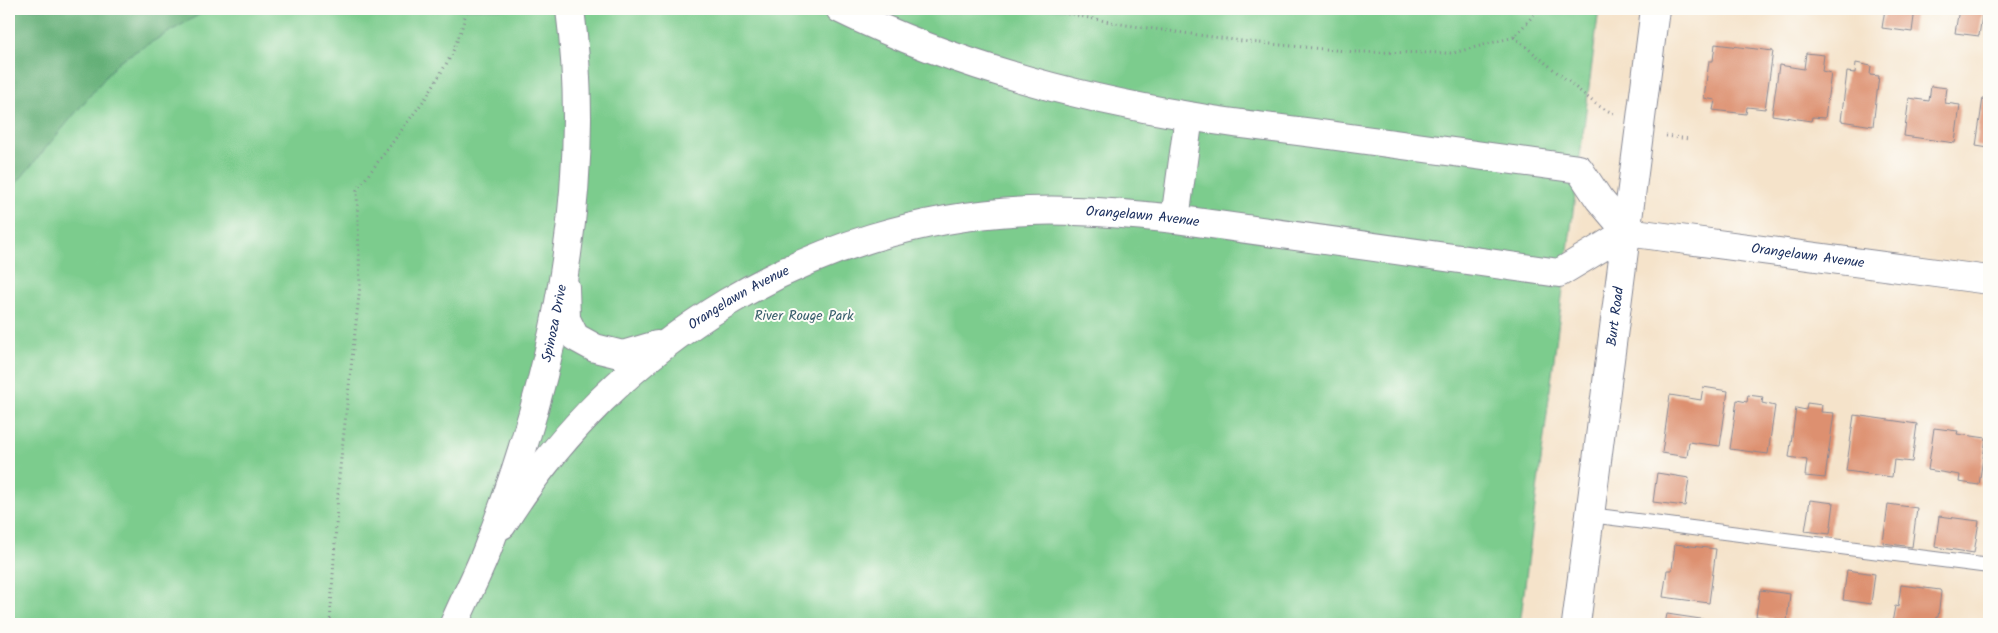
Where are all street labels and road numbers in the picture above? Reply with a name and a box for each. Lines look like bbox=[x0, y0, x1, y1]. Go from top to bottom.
street label: Orangelawn Avenue bbox=[1085, 200, 1201, 233]
street label: Orangelawn Avenue bbox=[1750, 238, 1866, 274]
street label: Orangelawn Avenue bbox=[684, 260, 794, 336]
street label: Spinoza Drive bbox=[536, 282, 573, 364]
street label: Burt Road bbox=[1601, 285, 1630, 347]

